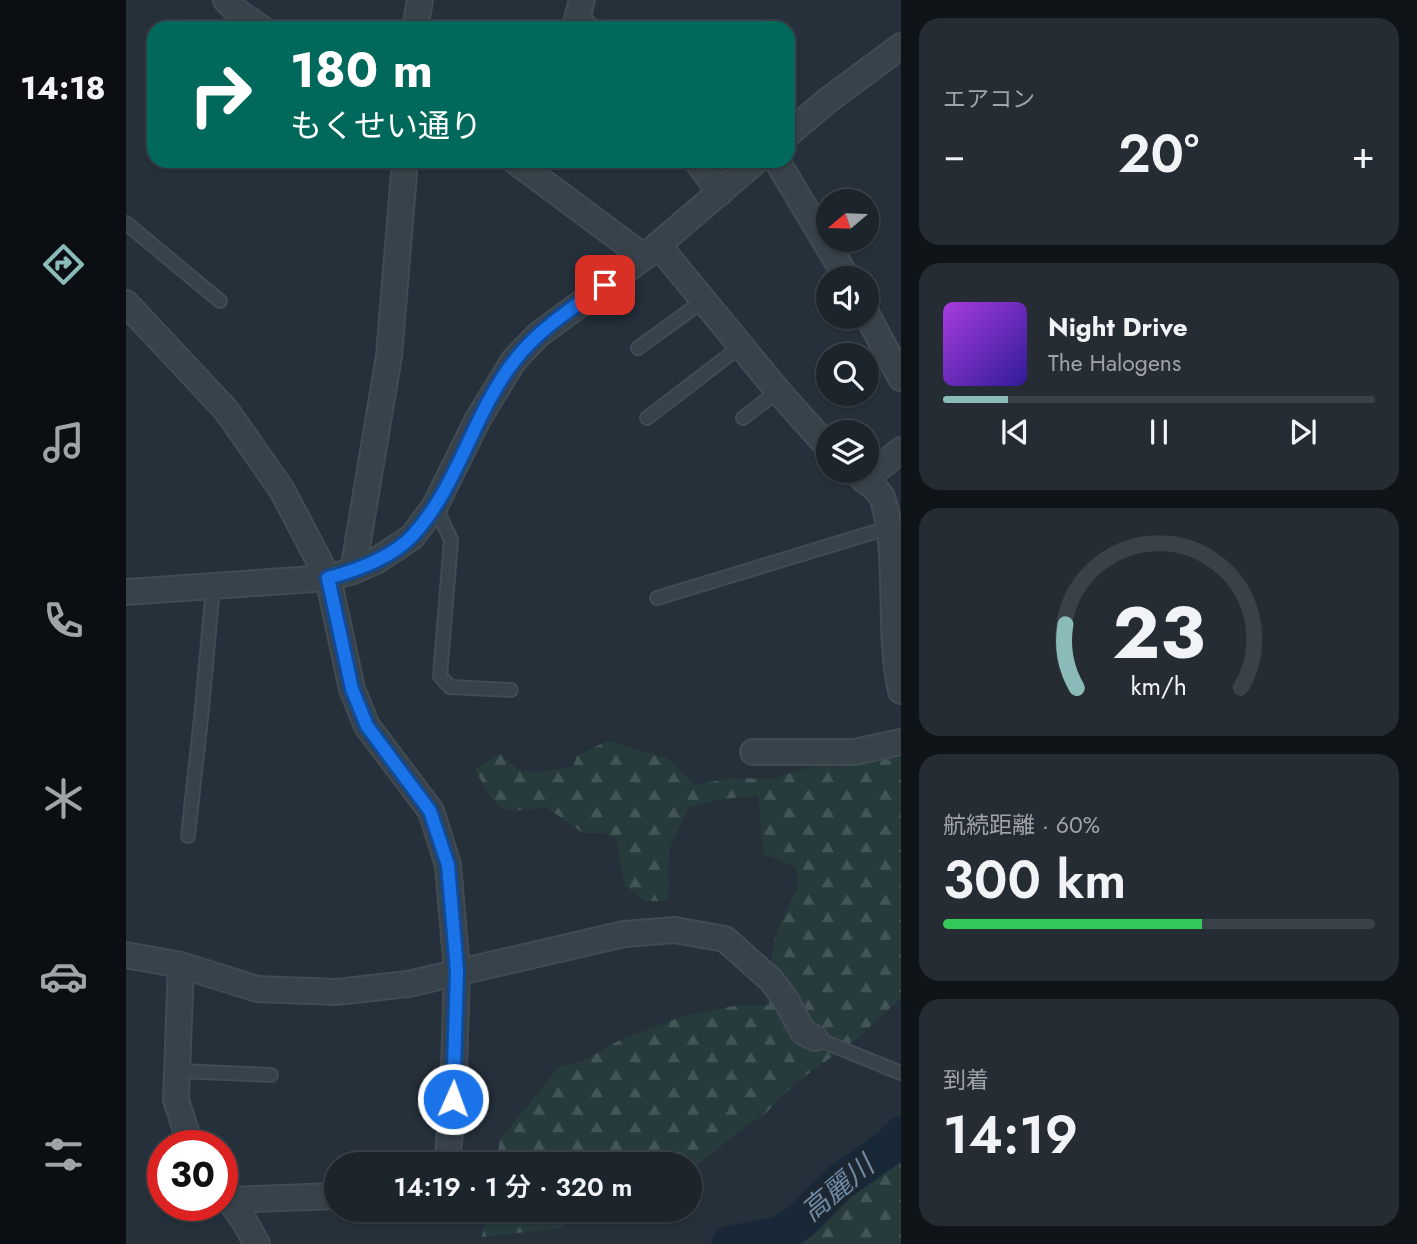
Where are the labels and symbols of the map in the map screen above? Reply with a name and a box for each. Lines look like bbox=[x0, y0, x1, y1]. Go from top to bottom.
north arrow bbox=[816, 189, 878, 252]
pin bbox=[575, 255, 635, 315]
position arrow bbox=[416, 1062, 490, 1136]
speed limit sign: 30 bbox=[147, 1130, 238, 1221]
water label: 高麗川 bbox=[792, 1144, 885, 1231]

